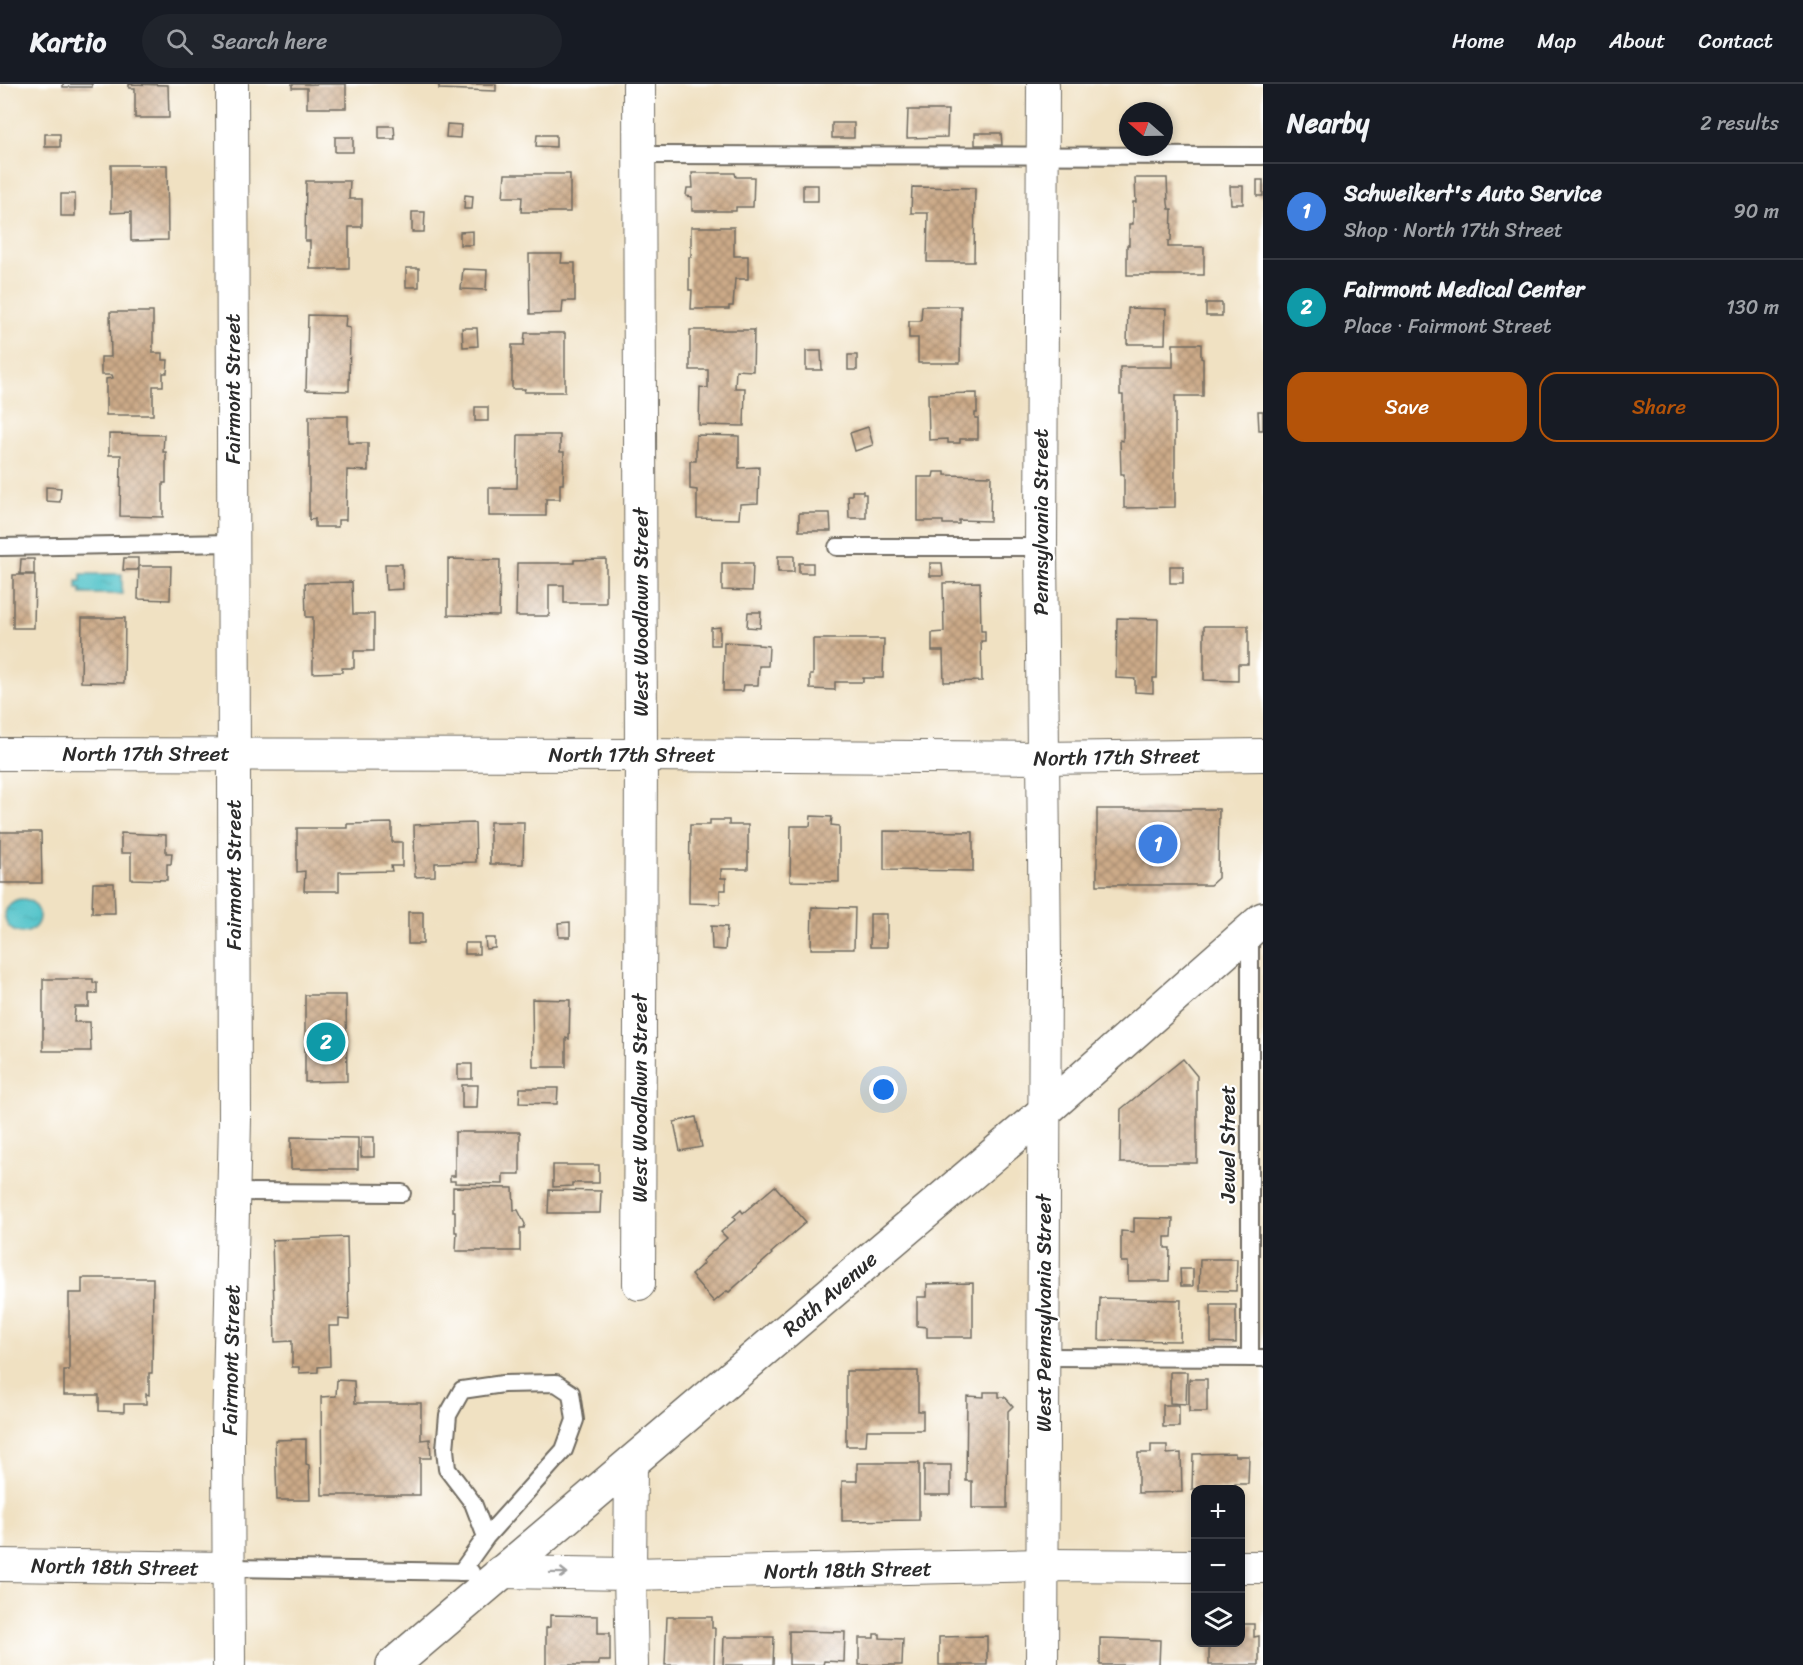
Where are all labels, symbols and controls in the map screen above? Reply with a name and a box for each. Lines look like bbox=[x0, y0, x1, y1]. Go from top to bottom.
search box bbox=[142, 14, 562, 68]
text: Kartio bbox=[30, 17, 106, 66]
text: Search here bbox=[211, 22, 327, 61]
text: Home bbox=[1452, 22, 1504, 60]
text: Map bbox=[1537, 22, 1576, 60]
text: About bbox=[1609, 22, 1666, 60]
text: Contact bbox=[1699, 22, 1773, 60]
icon: search bbox=[163, 25, 196, 58]
text: Nearby bbox=[1287, 100, 1369, 146]
north arrow bbox=[1119, 102, 1173, 156]
text: 2 results bbox=[1700, 106, 1779, 141]
text: Schweikert's Auto Service bbox=[1344, 174, 1602, 213]
text: 1 bbox=[1302, 194, 1311, 229]
text: 90 m bbox=[1734, 194, 1779, 229]
text: Shop · North 17th Street bbox=[1344, 213, 1563, 248]
text: Fairmont Medical Center bbox=[1344, 270, 1584, 309]
text: 2 bbox=[1301, 290, 1312, 325]
text: 130 m bbox=[1726, 290, 1779, 325]
text: Place · Fairmont Street bbox=[1344, 309, 1551, 344]
street label: Fairmont Street bbox=[214, 314, 252, 464]
button: Save bbox=[1287, 372, 1527, 442]
button: Share bbox=[1539, 372, 1779, 442]
street label: Pennsylvania Street bbox=[1022, 429, 1060, 615]
street label: West Woodlawn Street bbox=[622, 506, 660, 716]
street label: North 17th Street bbox=[62, 735, 230, 773]
street label: North 17th Street bbox=[548, 736, 716, 774]
street label: North 17th Street bbox=[1033, 737, 1201, 777]
street label: Fairmont Street bbox=[215, 800, 253, 950]
pin: 1 bbox=[1138, 822, 1178, 867]
street label: West Woodlawn Street bbox=[621, 992, 659, 1202]
pin: 2 bbox=[306, 1020, 346, 1064]
your location bbox=[869, 1075, 898, 1104]
street label: Jewel Street bbox=[1209, 1085, 1247, 1204]
street label: West Pennsylvania Street bbox=[1025, 1192, 1063, 1432]
street label: Roth Avenue bbox=[773, 1241, 887, 1347]
street label: Fairmont Street bbox=[211, 1284, 251, 1436]
map controls bbox=[1191, 1485, 1245, 1647]
button: + bbox=[1191, 1485, 1245, 1539]
button: − bbox=[1191, 1539, 1245, 1593]
street label: North 18th Street bbox=[31, 1547, 199, 1587]
street label: North 18th Street bbox=[764, 1550, 932, 1590]
one-way arrow bbox=[548, 1567, 568, 1579]
button: layers bbox=[1191, 1593, 1245, 1647]

